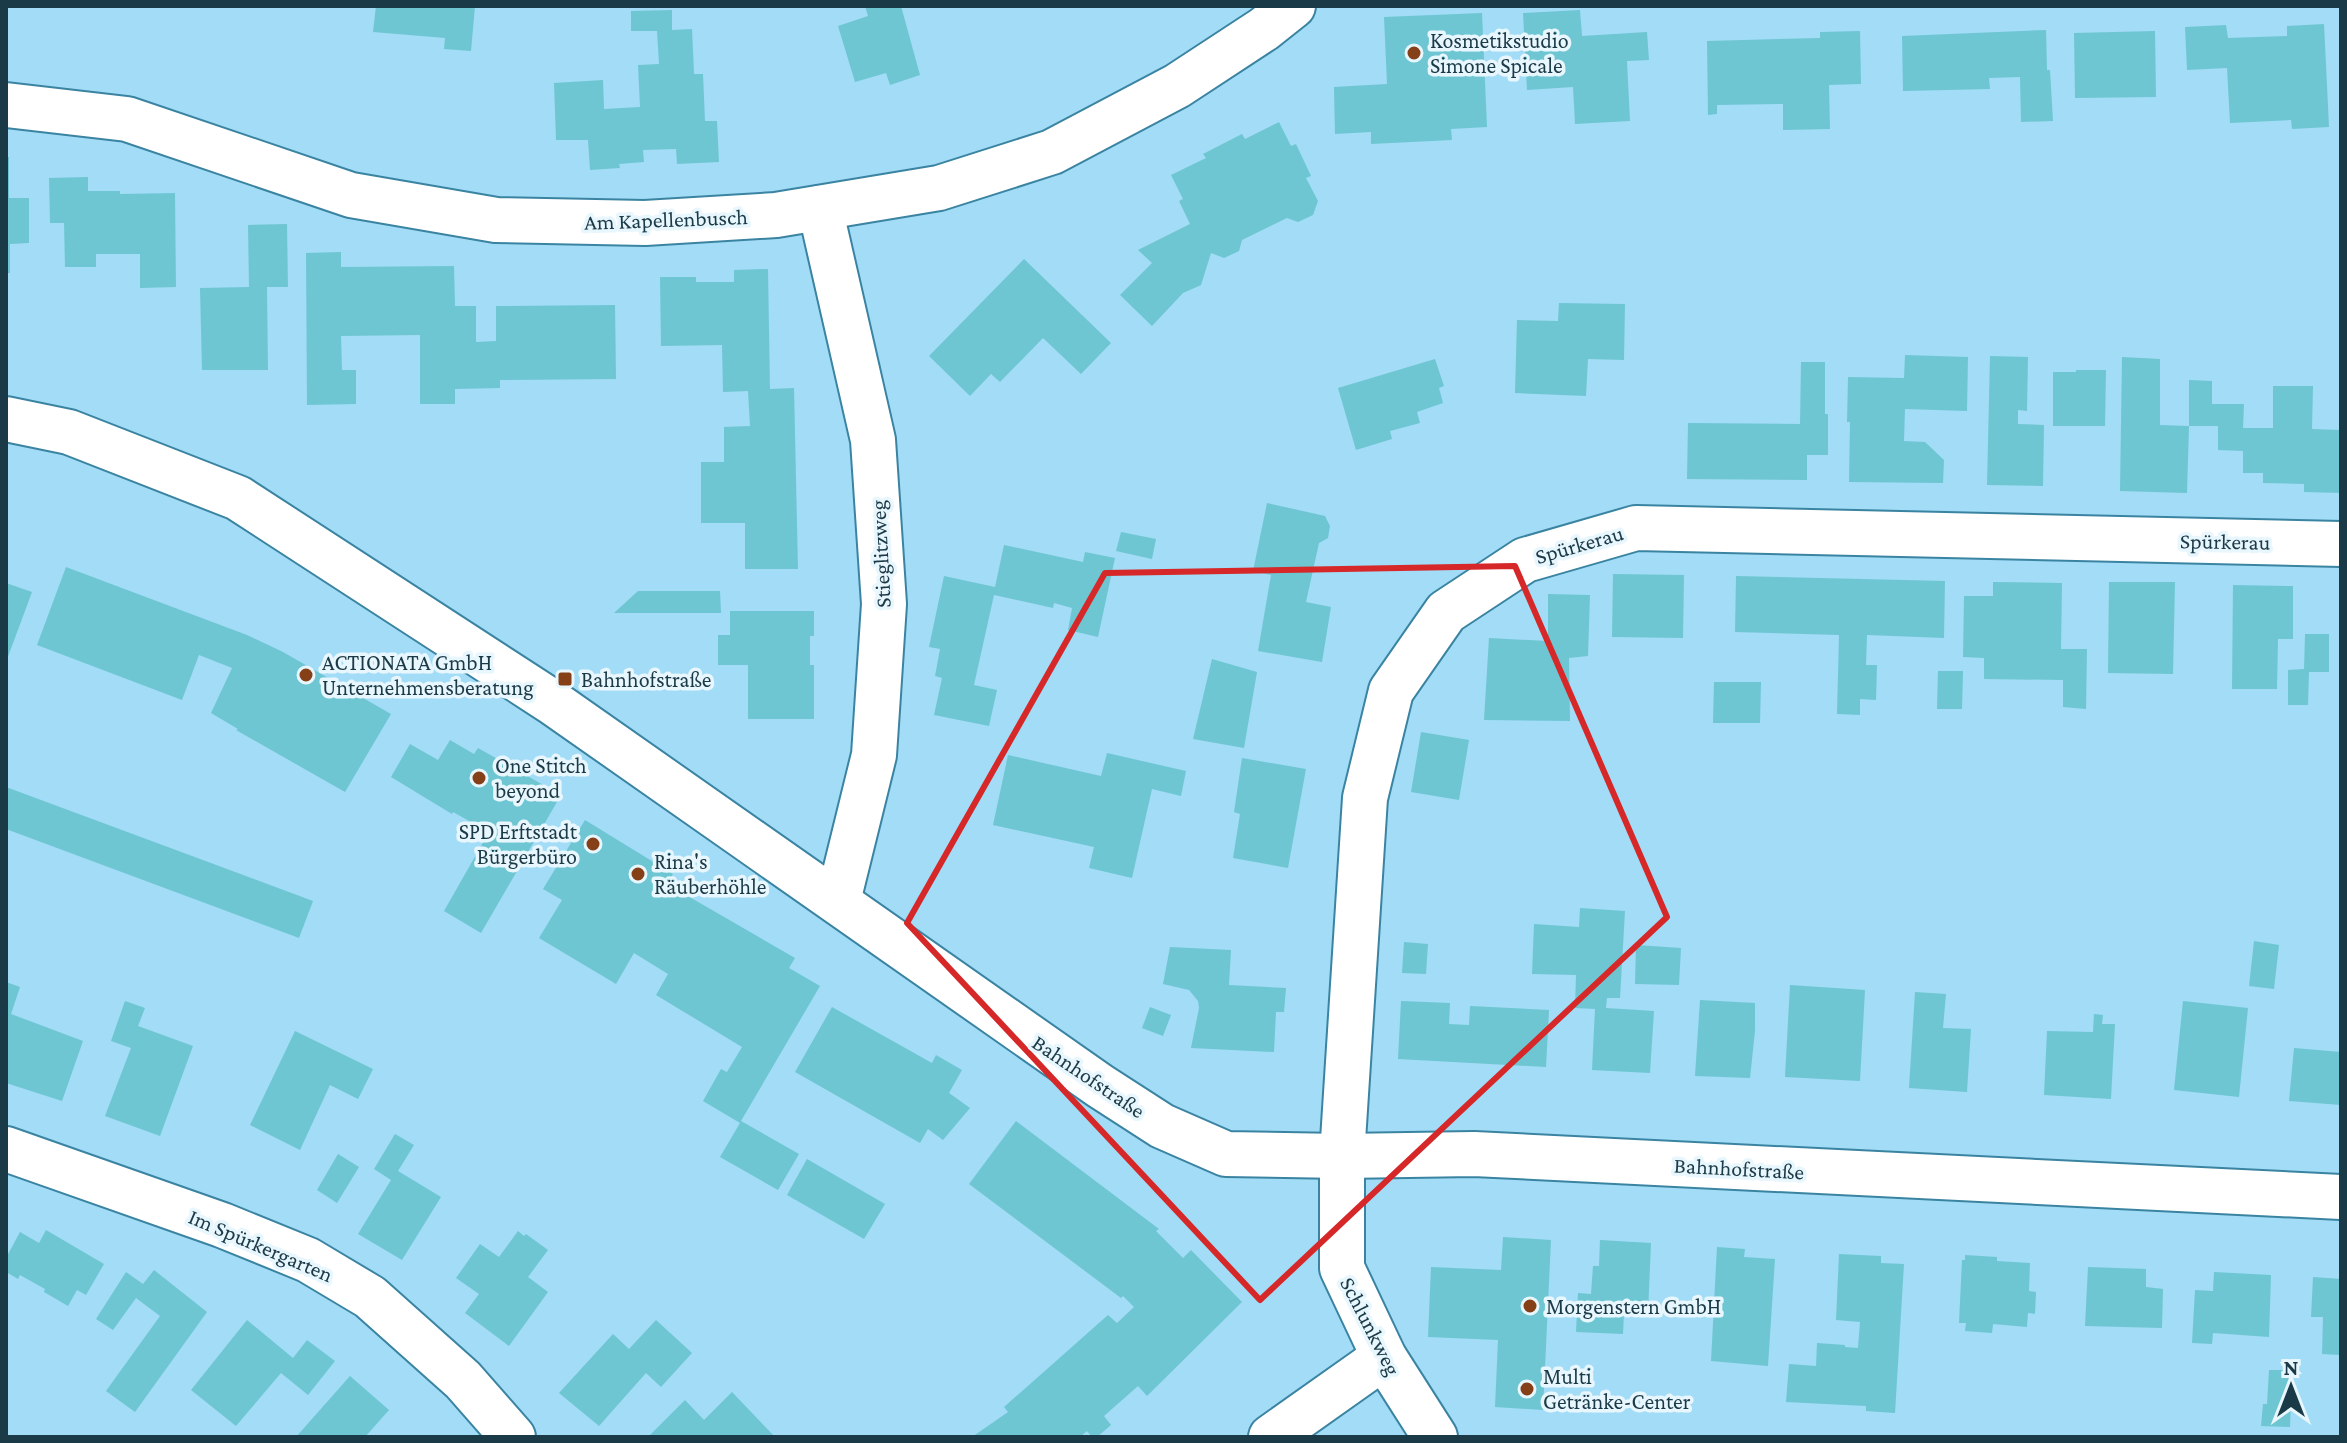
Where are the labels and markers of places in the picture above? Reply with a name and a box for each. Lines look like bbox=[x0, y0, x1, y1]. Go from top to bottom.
place label: Kosmetikstudio Simone Spicale bbox=[1430, 28, 1569, 78]
marker: Kosmetikstudio Simone Spicale bbox=[1405, 44, 1423, 62]
place label: ACTIONATA GmbH Unternehmensberatung bbox=[322, 650, 534, 700]
marker: ACTIONATA GmbH Unternehmensberatung bbox=[297, 666, 315, 684]
place label: Bahnhofstraße bbox=[581, 667, 711, 692]
marker: Bahnhofstraße bbox=[556, 670, 574, 688]
place label: One Stitch beyond bbox=[495, 753, 587, 803]
marker: One Stitch beyond bbox=[470, 769, 488, 787]
place label: SPD Erftstadt Bürgerbüro bbox=[459, 819, 578, 869]
marker: SPD Erftstadt Bürgerbüro bbox=[584, 835, 602, 853]
place label: Rina's Räuberhöhle bbox=[654, 849, 767, 899]
marker: Rina's Räuberhöhle bbox=[629, 865, 647, 883]
place label: Morgenstern GmbH bbox=[1546, 1294, 1721, 1319]
marker: Morgenstern GmbH bbox=[1521, 1297, 1539, 1315]
place label: Multi Getränke-Center bbox=[1543, 1364, 1691, 1414]
marker: Multi Getränke-Center bbox=[1518, 1380, 1536, 1398]

